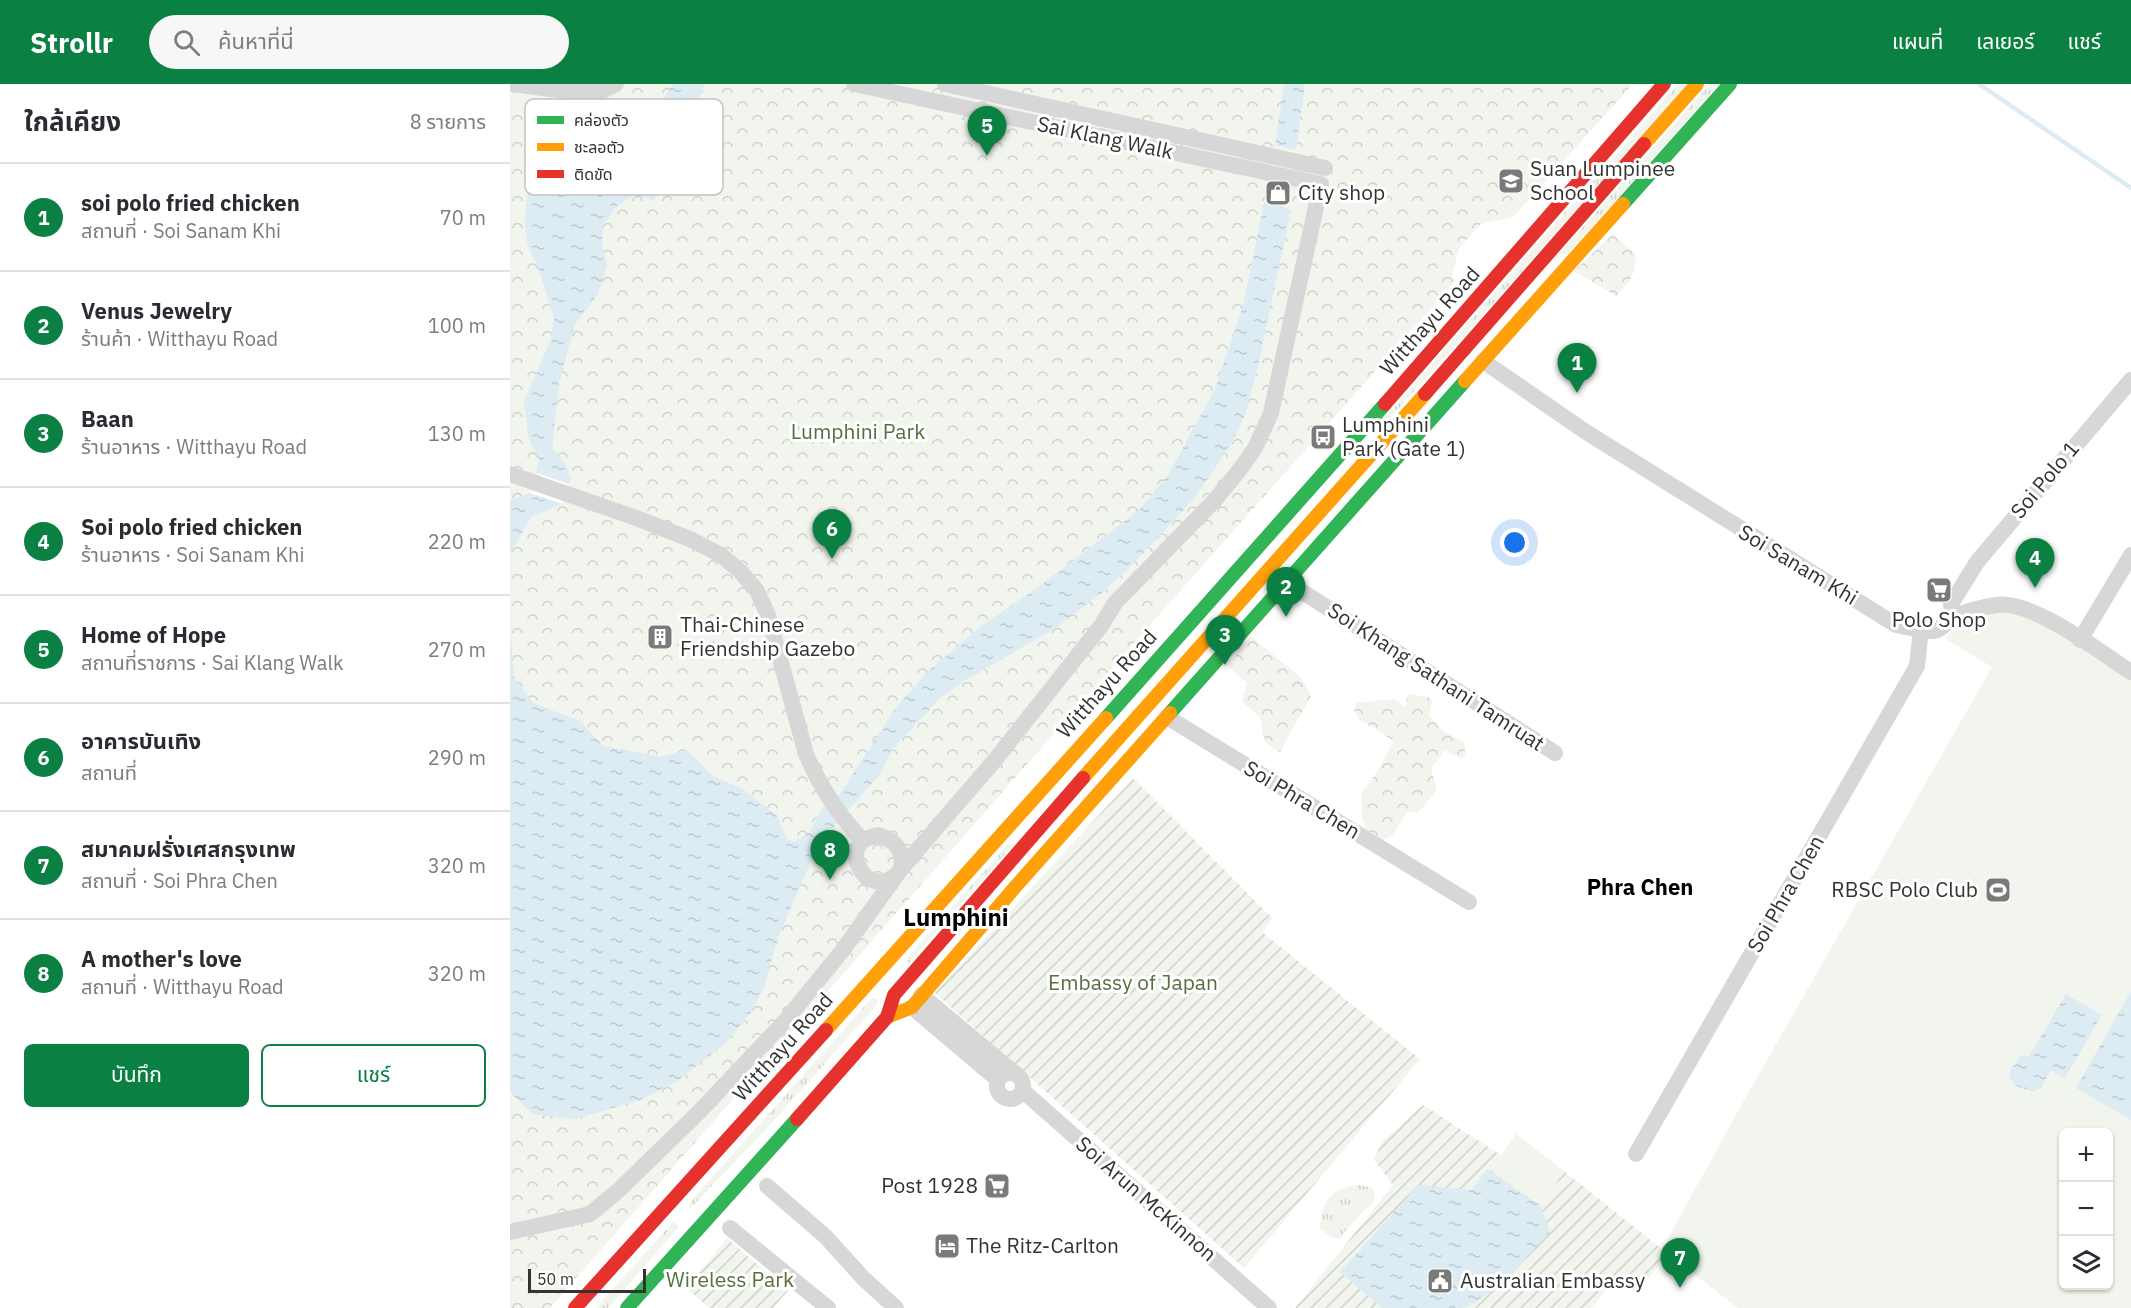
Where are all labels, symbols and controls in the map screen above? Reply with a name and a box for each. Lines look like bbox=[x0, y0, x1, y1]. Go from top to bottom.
search box bbox=[149, 15, 569, 69]
text: Strollr bbox=[30, 24, 113, 61]
icon: search bbox=[170, 26, 203, 59]
text: ค้นหาที่นี่ bbox=[218, 26, 294, 55]
text: แผนที่ bbox=[1892, 27, 1943, 55]
text: เลเยอร์ bbox=[1976, 27, 2035, 55]
text: แชร์ bbox=[2068, 27, 2101, 55]
legend bbox=[525, 99, 723, 195]
text: ใกล้เคียง bbox=[24, 104, 121, 138]
pin: 5 bbox=[968, 106, 1006, 156]
text: 8 รายการ bbox=[410, 108, 486, 135]
street label: Sai Klang Walk bbox=[1035, 109, 1176, 165]
text: คล่องตัว bbox=[574, 110, 629, 130]
text: ชะลอตัว bbox=[574, 137, 625, 157]
place label: Suan Lumpinee School bbox=[1530, 154, 1675, 206]
text: ติดขัด bbox=[574, 164, 613, 184]
school or university icon: Suan Lumpinee School bbox=[1496, 166, 1526, 196]
shop icon: City shop bbox=[1263, 178, 1293, 208]
place label: City shop bbox=[1298, 178, 1385, 206]
text: soi polo fried chicken bbox=[81, 188, 300, 217]
text: 1 bbox=[38, 204, 50, 231]
text: 70 m bbox=[440, 204, 486, 231]
text: สถานที่ · Soi Sanam Khi bbox=[81, 217, 281, 244]
street label: Witthayu Road bbox=[1373, 260, 1486, 381]
text: Venus Jewelry bbox=[81, 296, 232, 325]
text: 2 bbox=[38, 312, 50, 339]
text: 100 m bbox=[428, 312, 486, 339]
text: ร้านค้า · Witthayu Road bbox=[81, 325, 278, 352]
pin: 1 bbox=[1558, 344, 1596, 393]
text: Baan bbox=[81, 404, 134, 433]
place label: Lumphini Park (Gate 1) bbox=[1342, 410, 1466, 462]
park label: Lumphini Park bbox=[791, 417, 925, 445]
text: 3 bbox=[38, 420, 50, 447]
text: 130 m bbox=[428, 420, 486, 447]
bus stop icon: Lumphini Park (Gate 1) bbox=[1308, 422, 1338, 452]
text: ร้านอาหาร · Witthayu Road bbox=[81, 433, 307, 460]
street label: Soi Polo 1 bbox=[2004, 435, 2085, 524]
pin: 6 bbox=[812, 510, 852, 559]
text: Soi polo fried chicken bbox=[81, 512, 302, 541]
street label: Soi Sanam Khi bbox=[1734, 518, 1863, 611]
text: 4 bbox=[38, 528, 50, 555]
text: 220 m bbox=[428, 528, 486, 555]
your location bbox=[1500, 528, 1529, 557]
pin: 4 bbox=[2016, 538, 2054, 588]
text: ร้านอาหาร · Soi Sanam Khi bbox=[81, 541, 304, 568]
pin: 2 bbox=[1266, 568, 1306, 617]
supermarket icon: Polo Shop bbox=[1924, 575, 1954, 605]
street label: Soi Khang Sathani Tamruat bbox=[1323, 596, 1550, 757]
place label: Polo Shop bbox=[1892, 605, 1986, 633]
place label: Thai-Chinese Friendship Gazebo bbox=[680, 610, 855, 662]
pin: 3 bbox=[1206, 616, 1244, 665]
text: Home of Hope bbox=[81, 620, 226, 649]
building icon: Thai-Chinese Friendship Gazebo bbox=[645, 622, 675, 652]
street label: Witthayu Road bbox=[1050, 623, 1163, 744]
text: 5 bbox=[38, 636, 50, 663]
text: 270 m bbox=[428, 636, 486, 663]
text: สถานที่ราชการ · Sai Klang Walk bbox=[81, 649, 344, 676]
text: อาคารบันเทิง bbox=[81, 726, 201, 755]
text: 6 bbox=[38, 744, 50, 771]
text: 290 m bbox=[428, 744, 486, 771]
street label: Soi Phra Chen bbox=[1239, 753, 1366, 845]
text: สถานที่ bbox=[81, 759, 137, 786]
pin: 8 bbox=[810, 830, 850, 880]
street label: Soi Phra Chen bbox=[1740, 830, 1830, 957]
text: สมาคมฝรั่งเศสกรุงเทพ bbox=[81, 834, 296, 863]
text: 7 bbox=[38, 852, 50, 879]
text: 320 m bbox=[428, 852, 486, 879]
text: สถานที่ · Soi Phra Chen bbox=[81, 867, 278, 894]
district label: Phra Chen bbox=[1587, 872, 1693, 901]
place label: RBSC Polo Club bbox=[1831, 875, 1978, 903]
sports icon: RBSC Polo Club bbox=[1983, 875, 2013, 905]
district label: Lumphini bbox=[903, 901, 1009, 933]
text: A mother's love bbox=[81, 944, 242, 973]
text: 8 bbox=[38, 960, 50, 987]
text: 320 m bbox=[428, 960, 486, 987]
park label: Embassy of Japan bbox=[1048, 968, 1218, 996]
text: สถานที่ · Witthayu Road bbox=[81, 973, 284, 1000]
street label: Witthayu Road bbox=[726, 986, 839, 1107]
button: บันทึก bbox=[24, 1044, 249, 1107]
button: แชร์ bbox=[261, 1044, 486, 1107]
map controls bbox=[2059, 1128, 2113, 1290]
button: + bbox=[2059, 1128, 2113, 1182]
street label: Soi Arun McKinnon bbox=[1070, 1129, 1223, 1267]
place label: Post 1928 bbox=[881, 1171, 978, 1199]
supermarket icon: Post 1928 bbox=[982, 1171, 1012, 1201]
button: − bbox=[2059, 1182, 2113, 1236]
hotel icon: The Ritz-Carlton bbox=[932, 1231, 962, 1261]
place label: The Ritz-Carlton bbox=[966, 1231, 1119, 1259]
button: layers bbox=[2059, 1236, 2113, 1290]
pin: 7 bbox=[1660, 1238, 1700, 1288]
park label: Wireless Park bbox=[666, 1265, 794, 1293]
scale bar bbox=[528, 1266, 646, 1294]
public building icon: Australian Embassy bbox=[1425, 1266, 1455, 1296]
place label: Australian Embassy bbox=[1460, 1266, 1646, 1294]
text: 50 m bbox=[537, 1269, 574, 1289]

